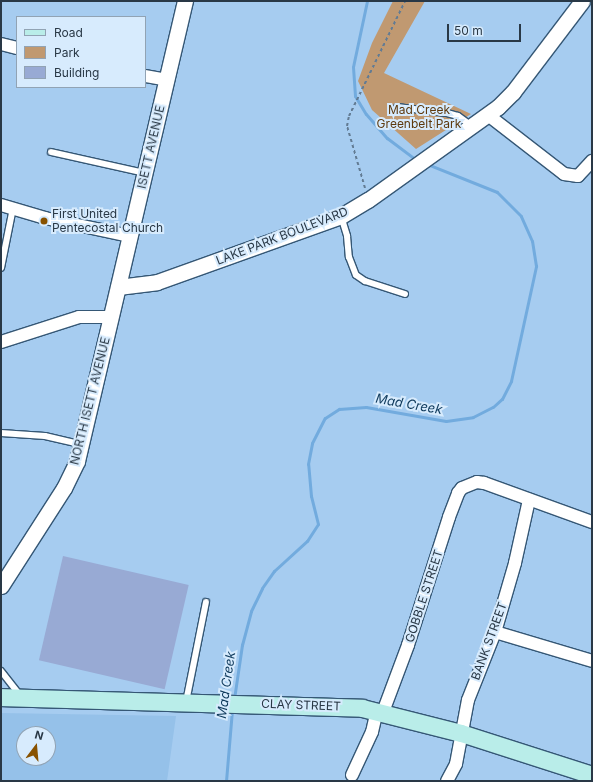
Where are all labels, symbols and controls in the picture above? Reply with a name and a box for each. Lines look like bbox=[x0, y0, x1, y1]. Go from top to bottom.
legend bbox=[16, 16, 146, 88]
scale bar bbox=[449, 16, 523, 42]
text: 50 m bbox=[454, 23, 483, 38]
text: Road bbox=[54, 25, 83, 40]
text: Park bbox=[54, 45, 80, 60]
text: Building bbox=[54, 65, 99, 80]
park label: Mad Creek Greenbelt Park bbox=[377, 103, 461, 131]
street label: ISETT AVENUE bbox=[134, 104, 168, 190]
street label: LAKE PARK BOULEVARD bbox=[214, 204, 350, 268]
place label: First United Pentecostal Church bbox=[52, 207, 163, 235]
marker: First United Pentecostal Church bbox=[39, 216, 49, 226]
street label: NORTH ISETT AVENUE bbox=[67, 336, 113, 466]
water label: Mad Creek bbox=[374, 390, 444, 418]
street label: GOBBLE STREET bbox=[402, 548, 446, 644]
street label: BANK STREET bbox=[468, 600, 510, 682]
water label: Mad Creek bbox=[214, 650, 238, 720]
street label: CLAY STREET bbox=[261, 696, 341, 714]
north arrow bbox=[16, 726, 56, 766]
text: N bbox=[33, 728, 45, 743]

